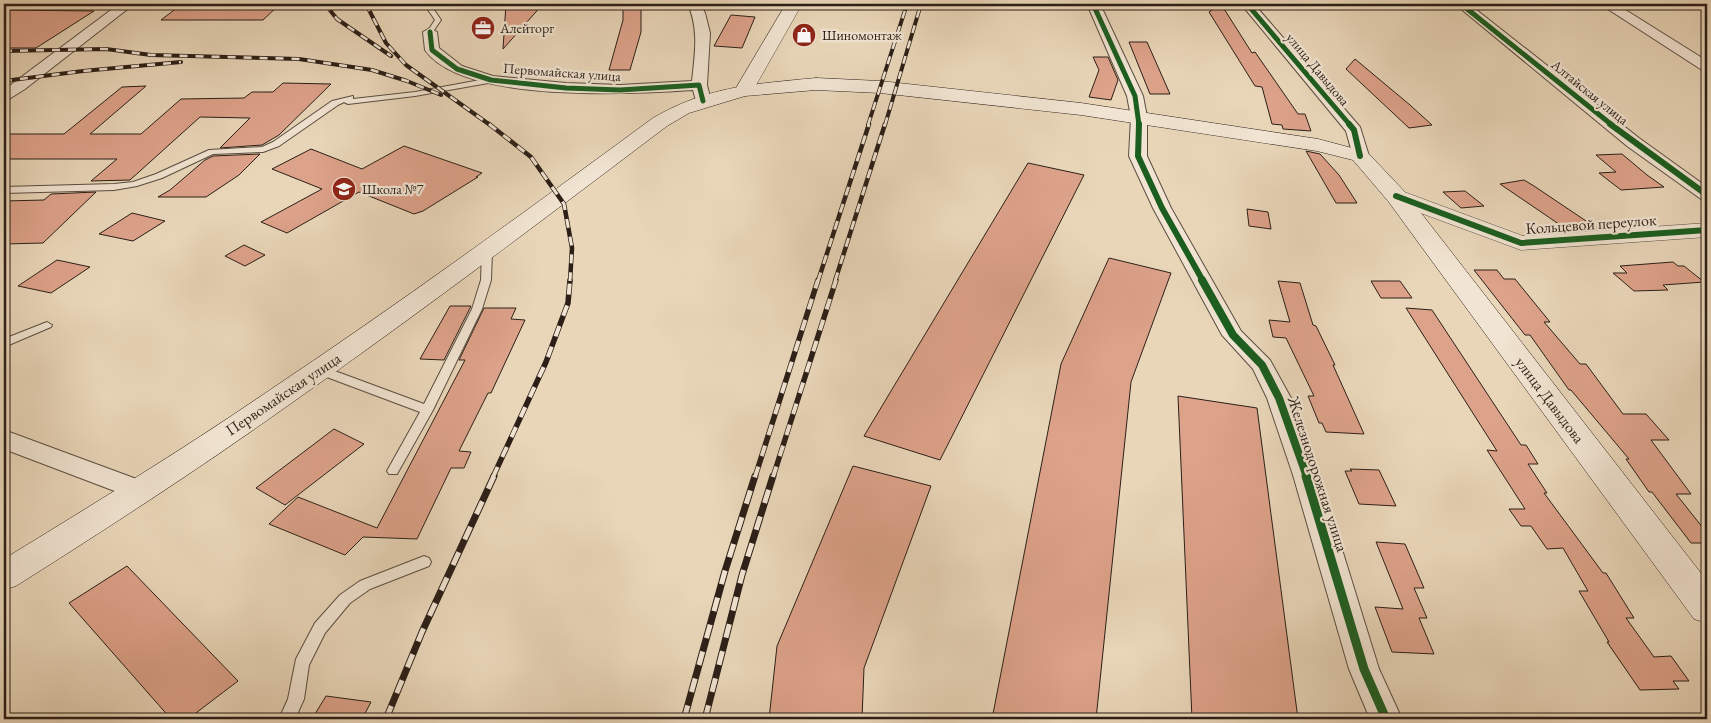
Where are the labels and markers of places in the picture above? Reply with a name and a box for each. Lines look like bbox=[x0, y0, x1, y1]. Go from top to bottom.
office icon: Алейторг bbox=[470, 15, 496, 41]
place label: Алейторг bbox=[499, 19, 554, 37]
shop icon: Шиномонтаж bbox=[791, 22, 817, 48]
place label: Шиномонтаж bbox=[822, 26, 902, 44]
school or university icon: Школа №7 bbox=[331, 176, 357, 202]
place label: Школа №7 bbox=[362, 180, 424, 198]

